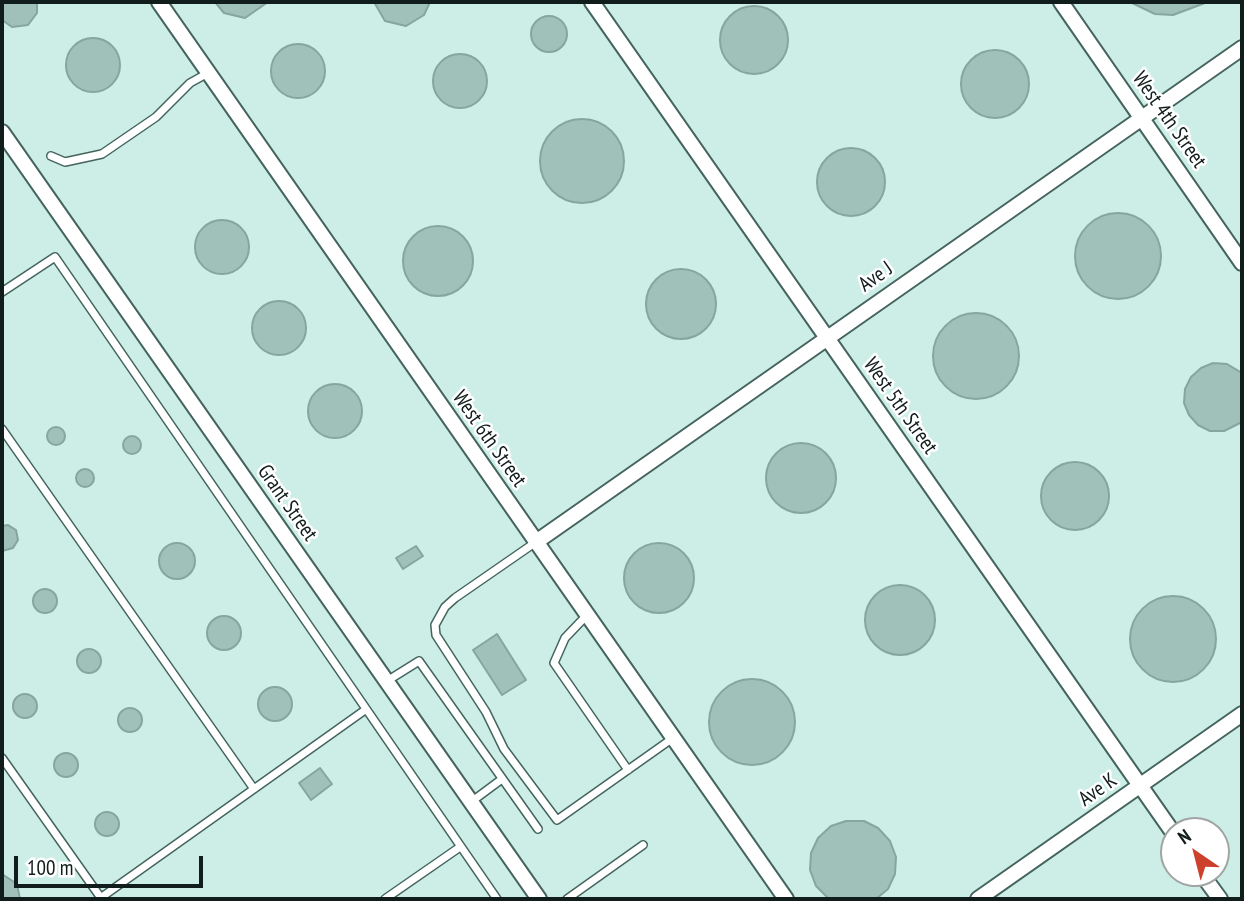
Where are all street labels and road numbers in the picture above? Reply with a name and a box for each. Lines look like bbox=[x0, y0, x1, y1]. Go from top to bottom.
street label: West 4th Street bbox=[1127, 67, 1211, 173]
street label: Ave J bbox=[854, 256, 898, 298]
street label: West 5th Street bbox=[858, 353, 942, 459]
street label: West 6th Street bbox=[447, 386, 531, 492]
street label: Grant Street bbox=[252, 460, 322, 546]
street label: Ave K bbox=[1074, 768, 1122, 812]

